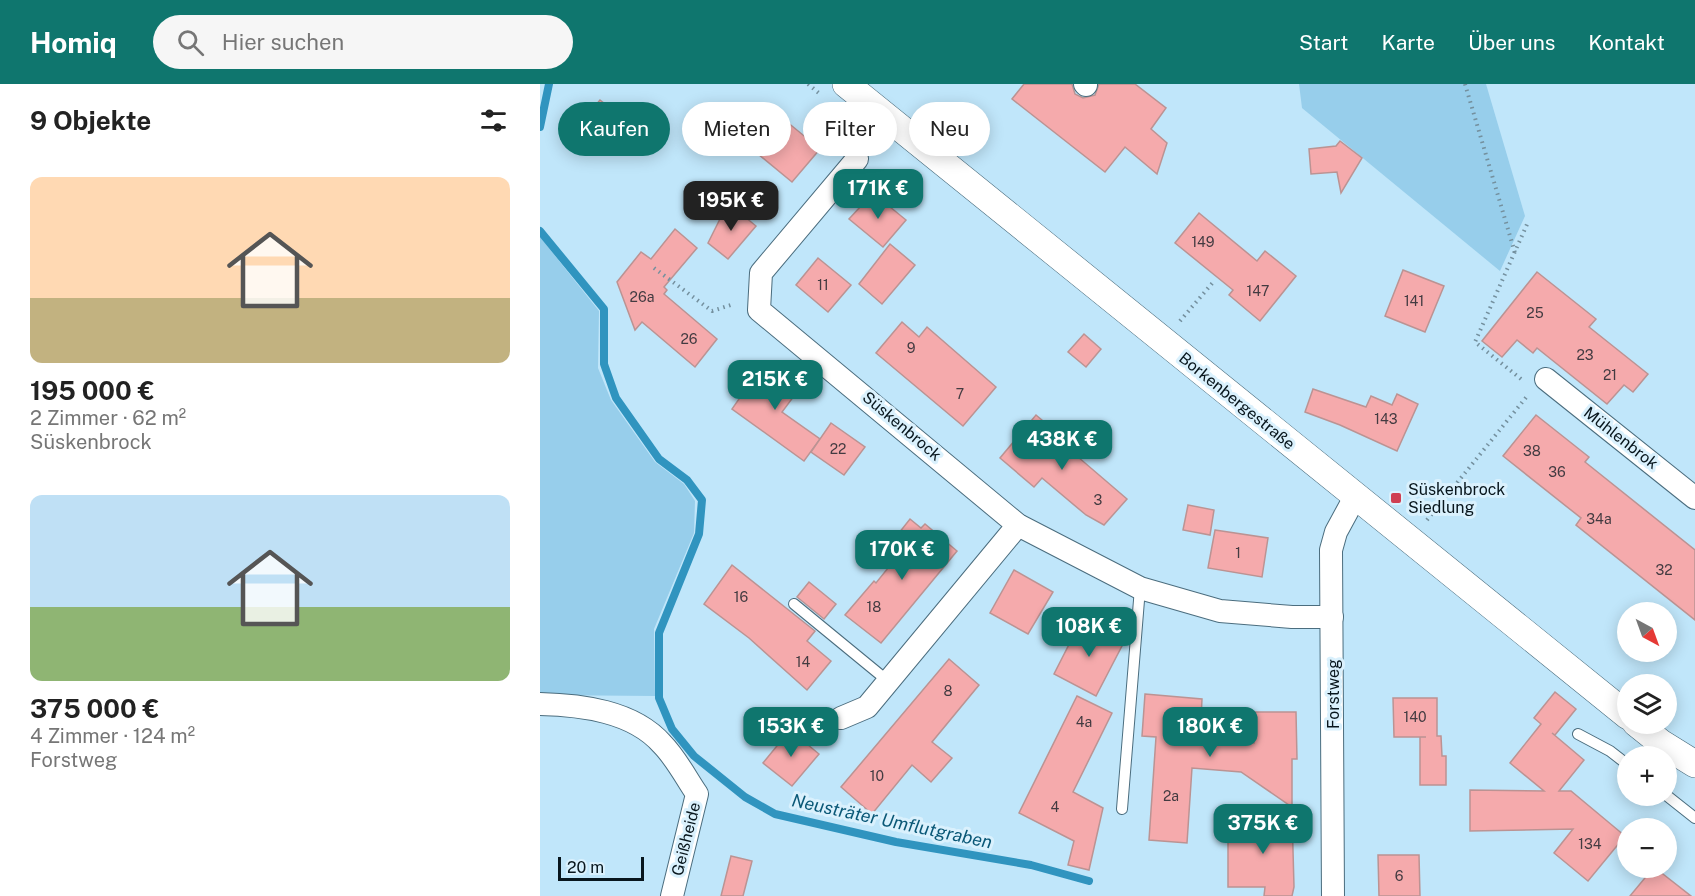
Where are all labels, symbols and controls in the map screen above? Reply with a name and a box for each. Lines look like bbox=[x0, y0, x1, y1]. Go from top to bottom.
search box bbox=[153, 15, 573, 69]
text: Homiq bbox=[30, 26, 117, 59]
icon: search bbox=[174, 26, 207, 59]
text: Hier suchen bbox=[222, 29, 344, 55]
text: Start bbox=[1299, 30, 1348, 55]
text: Karte bbox=[1381, 30, 1435, 55]
text: Über uns bbox=[1468, 30, 1555, 55]
text: Kontakt bbox=[1588, 30, 1665, 55]
chip: Kaufen bbox=[558, 102, 670, 156]
chip: Mieten bbox=[682, 102, 791, 156]
chip: Filter bbox=[803, 102, 897, 156]
chip: Neu bbox=[909, 102, 990, 156]
icon: filters bbox=[477, 104, 510, 137]
text: 9 Objekte bbox=[30, 105, 151, 136]
pin: 171K € bbox=[829, 169, 927, 220]
text: 171K € bbox=[847, 176, 909, 200]
pin: 195K € bbox=[682, 181, 780, 232]
text: 195K € bbox=[697, 188, 765, 212]
icon: home bbox=[216, 216, 324, 324]
house number: 149 bbox=[1191, 234, 1215, 250]
house number: 11 bbox=[817, 277, 829, 293]
house number: 147 bbox=[1247, 283, 1269, 299]
house number: 26a bbox=[630, 289, 654, 305]
house number: 141 bbox=[1404, 293, 1424, 309]
house number: 25 bbox=[1526, 305, 1544, 321]
house number: 26 bbox=[680, 331, 698, 347]
house number: 9 bbox=[907, 340, 916, 356]
house number: 23 bbox=[1576, 347, 1594, 363]
street label: Borkenbergestraße bbox=[1175, 348, 1299, 454]
pin: 215K € bbox=[726, 360, 824, 411]
text: 215K € bbox=[742, 367, 808, 391]
house number: 21 bbox=[1603, 367, 1617, 383]
text: 195 000 € bbox=[30, 375, 155, 406]
house number: 7 bbox=[956, 386, 964, 402]
street label: Süskenbrock bbox=[859, 387, 945, 465]
street label: Mühlenbrok bbox=[1580, 403, 1662, 473]
text: 2 Zimmer · 62 m² bbox=[30, 406, 186, 430]
house number: 143 bbox=[1374, 411, 1398, 427]
pin: 438K € bbox=[1013, 420, 1111, 471]
text: 438K € bbox=[1026, 427, 1098, 451]
text: Süskenbrock bbox=[30, 430, 152, 454]
house number: 22 bbox=[830, 441, 846, 457]
house number: 38 bbox=[1523, 443, 1541, 459]
house number: 36 bbox=[1548, 464, 1566, 480]
place label: Süskenbrock Siedlung bbox=[1408, 480, 1505, 517]
marker: Süskenbrock Siedlung bbox=[1389, 491, 1403, 505]
house number: 3 bbox=[1094, 492, 1103, 508]
house number: 34a bbox=[1586, 511, 1612, 527]
pin: 170K € bbox=[853, 530, 951, 581]
icon: home bbox=[216, 534, 324, 642]
text: 170K € bbox=[869, 537, 935, 561]
house number: 1 bbox=[1235, 545, 1241, 561]
house number: 32 bbox=[1655, 562, 1673, 578]
house number: 16 bbox=[734, 589, 748, 605]
house number: 18 bbox=[867, 599, 881, 615]
north arrow bbox=[1617, 602, 1677, 662]
map controls bbox=[1617, 602, 1677, 878]
pin: 108K € bbox=[1040, 607, 1138, 658]
text: 108K € bbox=[1056, 614, 1122, 638]
house number: 14 bbox=[796, 654, 810, 670]
street label: Forstweg bbox=[1324, 659, 1343, 729]
button: layers bbox=[1617, 674, 1677, 734]
house number: 8 bbox=[943, 683, 953, 699]
text: 375 000 € bbox=[30, 693, 159, 724]
pin: 153K € bbox=[742, 707, 840, 758]
pin: 180K € bbox=[1161, 707, 1259, 758]
house number: 140 bbox=[1403, 709, 1427, 725]
text: 153K € bbox=[757, 714, 825, 738]
house number: 4a bbox=[1076, 714, 1092, 730]
text: 180K € bbox=[1177, 714, 1243, 738]
text: 4 Zimmer · 124 m² bbox=[30, 724, 195, 748]
button: + bbox=[1617, 746, 1677, 806]
text: Forstweg bbox=[30, 748, 117, 772]
house number: 10 bbox=[870, 768, 884, 784]
house number: 2a bbox=[1163, 788, 1179, 804]
water label: Neusträter Umflutgraben bbox=[790, 789, 994, 853]
house number: 4 bbox=[1051, 799, 1060, 815]
street label: Geißheide bbox=[668, 800, 704, 878]
pin: 375K € bbox=[1214, 804, 1312, 855]
text: 375K € bbox=[1228, 811, 1298, 835]
button: − bbox=[1617, 818, 1677, 878]
house number: 134 bbox=[1578, 836, 1602, 852]
scale bar bbox=[558, 854, 644, 882]
text: 20 m bbox=[567, 858, 604, 877]
house number: 6 bbox=[1395, 868, 1404, 884]

